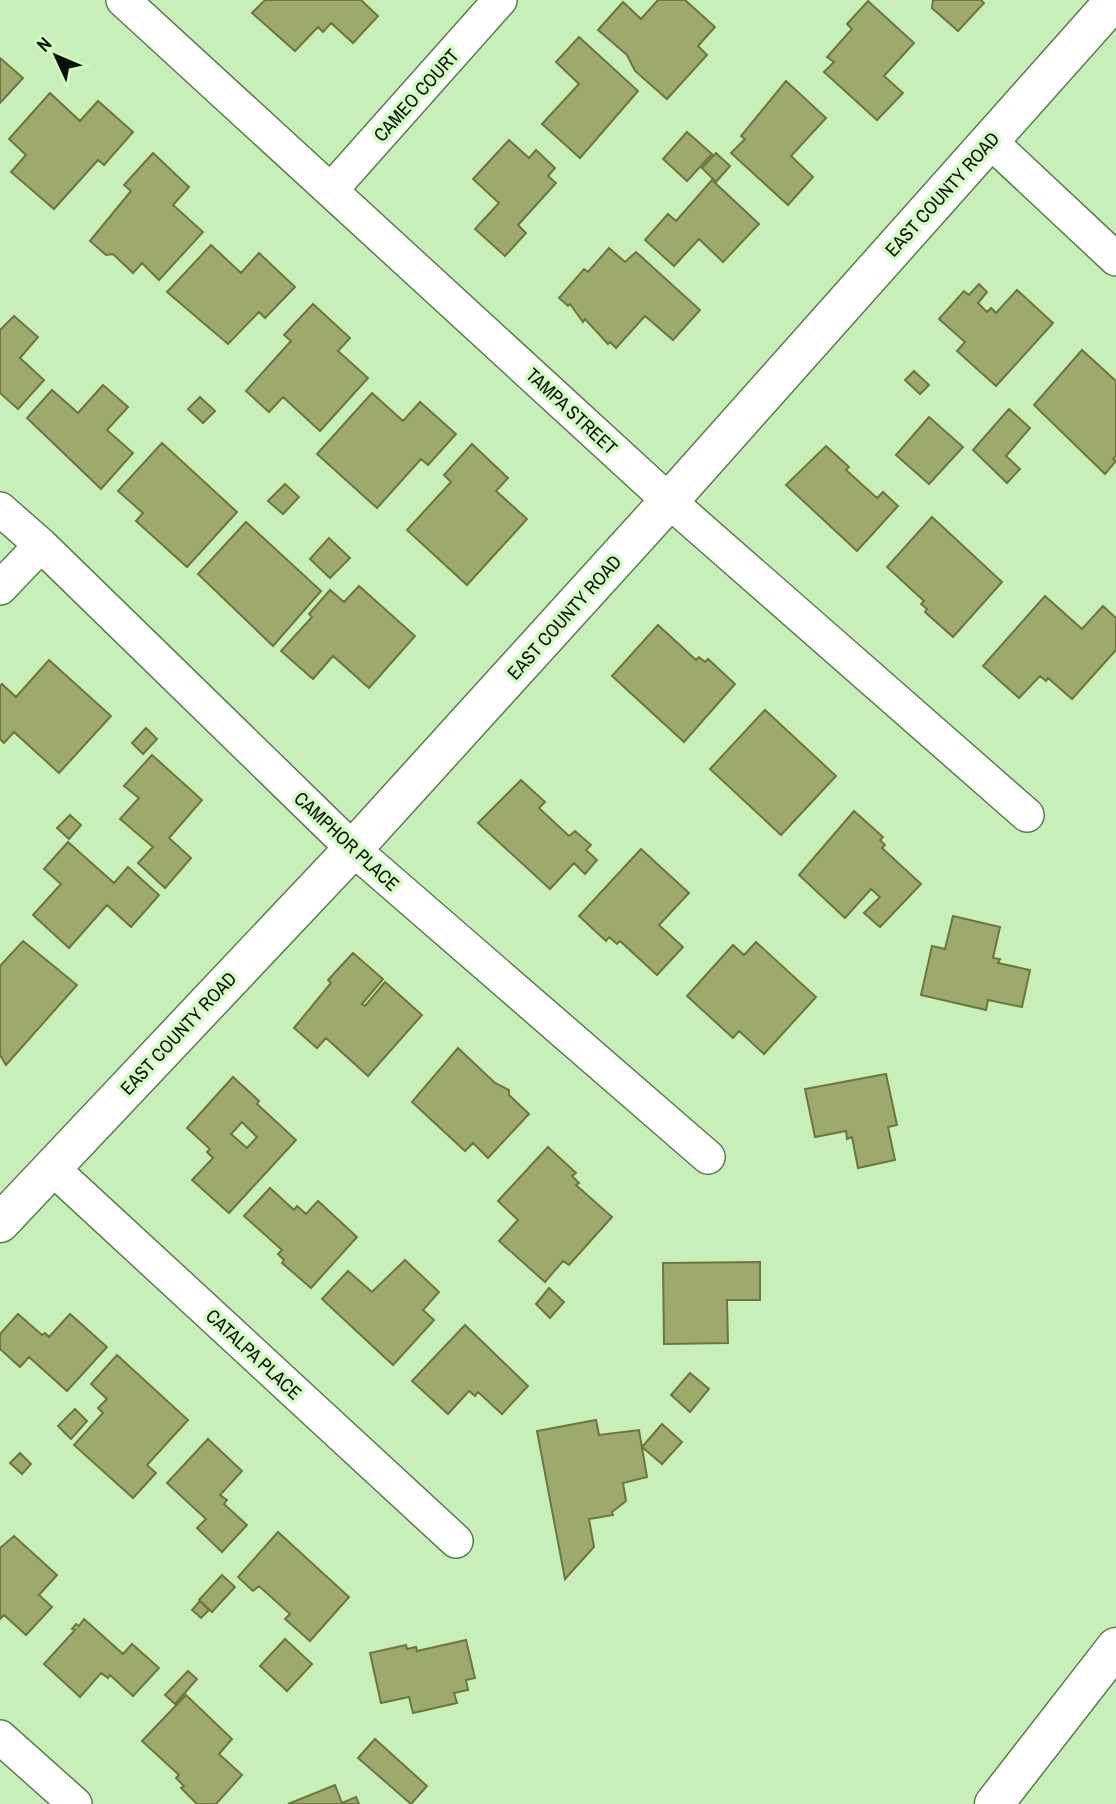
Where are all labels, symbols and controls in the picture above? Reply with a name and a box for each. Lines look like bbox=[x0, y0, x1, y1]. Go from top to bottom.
north arrow bbox=[21, 21, 91, 91]
text: N bbox=[31, 31, 57, 57]
street label: CAMEO COURT bbox=[367, 43, 465, 147]
street label: EAST COUNTY ROAD bbox=[879, 126, 1005, 262]
street label: TAMPA STREET bbox=[521, 362, 624, 461]
street label: EAST COUNTY ROAD bbox=[501, 549, 627, 685]
street label: CAMPHOR PLACE bbox=[289, 785, 405, 897]
street label: EAST COUNTY ROAD bbox=[114, 966, 242, 1100]
street label: CATALPA PLACE bbox=[200, 1303, 308, 1405]

